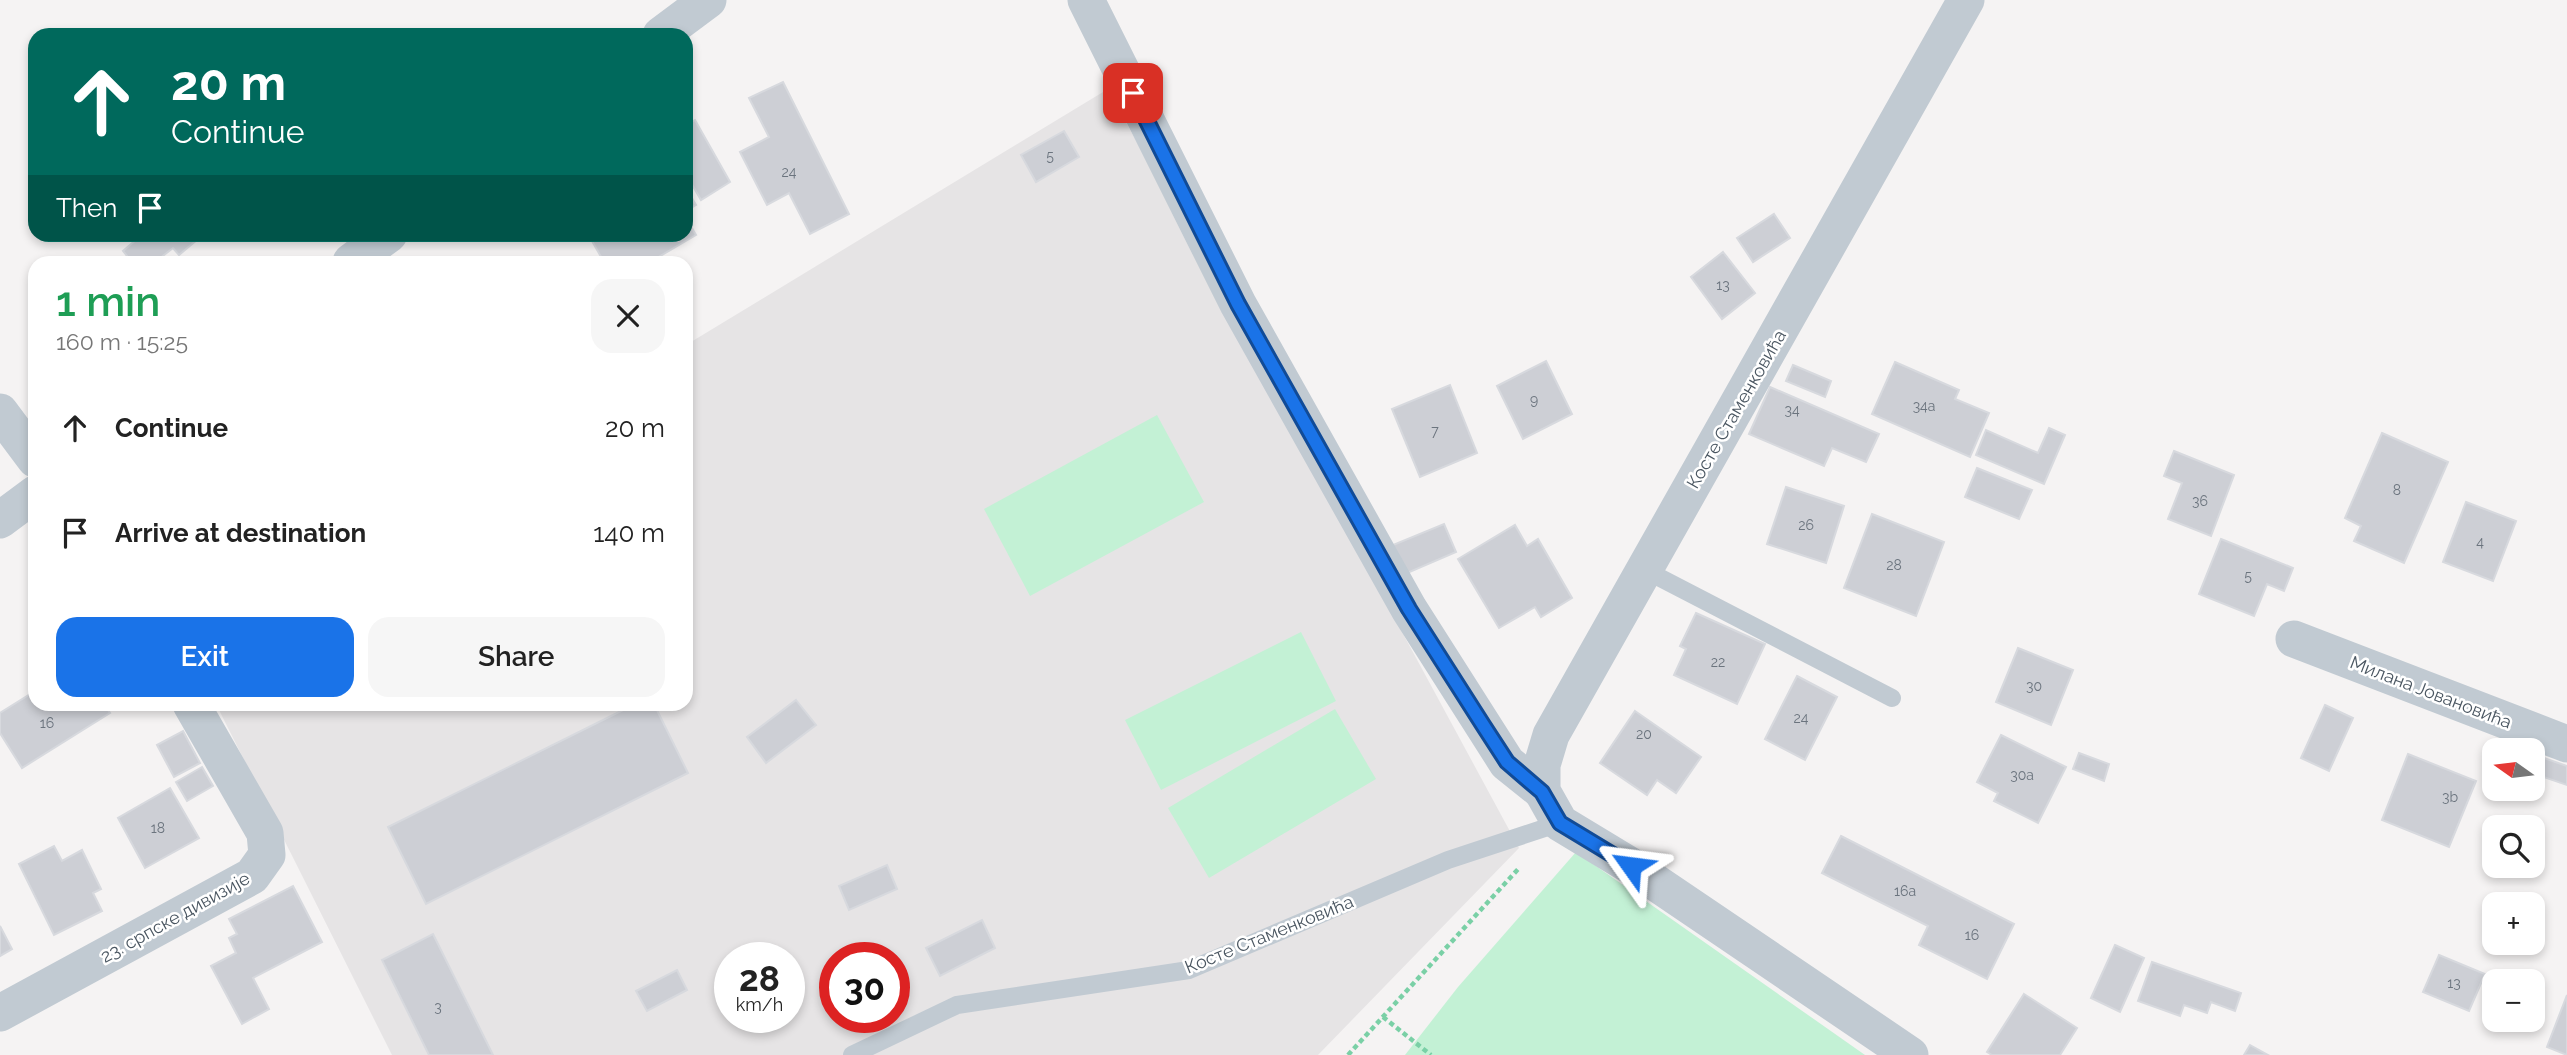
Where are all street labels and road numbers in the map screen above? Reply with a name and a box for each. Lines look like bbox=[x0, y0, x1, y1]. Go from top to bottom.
street label: Косте Стаменковића bbox=[1682, 326, 1790, 492]
street label: Милана Јовановића bbox=[2347, 651, 2515, 733]
street label: 23. српске дивизије bbox=[97, 867, 254, 967]
street label: Косте Стаменковића bbox=[1182, 891, 1356, 977]

